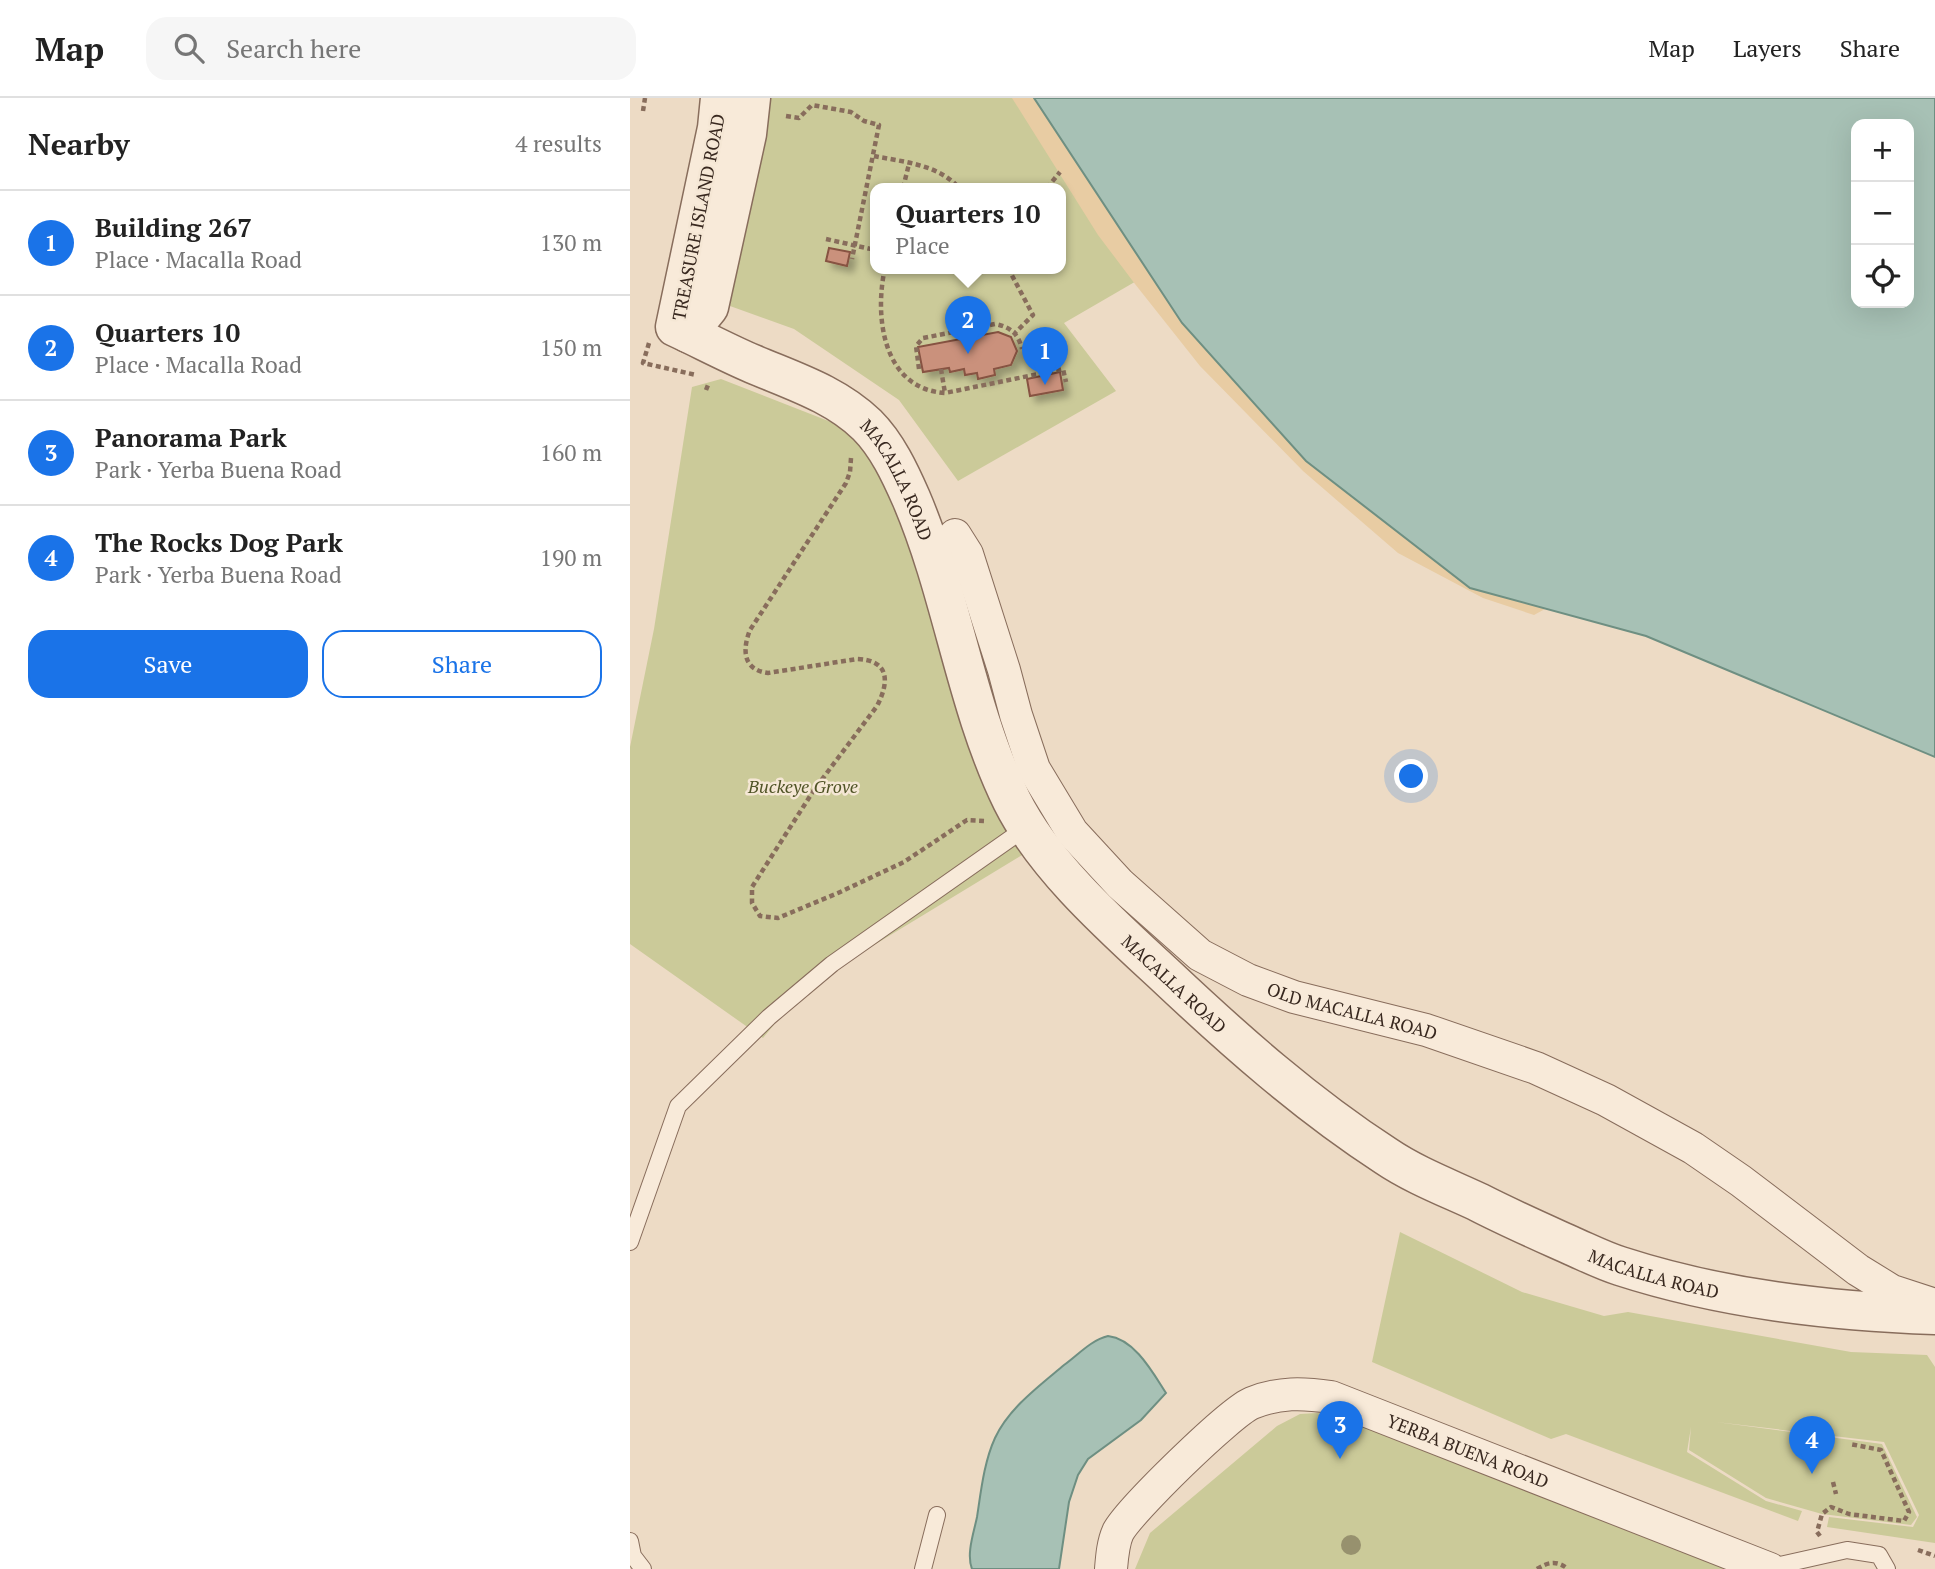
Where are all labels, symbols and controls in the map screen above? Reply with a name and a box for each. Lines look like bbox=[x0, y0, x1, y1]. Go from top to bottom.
search box bbox=[146, 17, 636, 80]
text: Map bbox=[35, 27, 104, 70]
icon: search bbox=[170, 29, 208, 67]
text: Search here bbox=[226, 31, 361, 65]
text: Map bbox=[1648, 32, 1695, 64]
text: Layers bbox=[1733, 32, 1802, 64]
text: Share bbox=[1840, 32, 1900, 64]
street label: TREASURE ISLAND ROAD bbox=[666, 112, 730, 322]
map controls bbox=[1851, 119, 1914, 308]
button: + bbox=[1851, 119, 1914, 182]
text: Nearby bbox=[28, 124, 130, 164]
text: 4 results bbox=[515, 128, 602, 159]
button: − bbox=[1851, 182, 1914, 245]
popup bbox=[870, 183, 1066, 274]
text: Quarters 10 bbox=[895, 196, 1041, 230]
text: Building 267 bbox=[95, 210, 252, 244]
text: 1 bbox=[45, 227, 58, 258]
text: 130 m bbox=[540, 227, 602, 258]
text: Place bbox=[895, 230, 950, 261]
text: Place · Macalla Road bbox=[95, 244, 302, 275]
button: locate bbox=[1851, 245, 1914, 308]
pin: 2 bbox=[945, 296, 991, 354]
text: Quarters 10 bbox=[95, 315, 240, 349]
pin: 1 bbox=[1022, 327, 1068, 385]
text: 2 bbox=[45, 332, 58, 363]
text: 150 m bbox=[540, 332, 602, 363]
text: Place · Macalla Road bbox=[95, 349, 302, 380]
street label: MACALLA ROAD bbox=[855, 413, 938, 544]
text: Panorama Park bbox=[95, 420, 287, 454]
text: 3 bbox=[45, 437, 58, 468]
text: 160 m bbox=[540, 437, 602, 468]
text: Park · Yerba Buena Road bbox=[95, 454, 342, 485]
text: The Rocks Dog Park bbox=[95, 525, 343, 559]
text: 4 bbox=[45, 542, 58, 573]
text: 190 m bbox=[540, 542, 602, 573]
text: Park · Yerba Buena Road bbox=[95, 559, 342, 590]
button: Save bbox=[28, 630, 308, 698]
button: Share bbox=[322, 630, 602, 698]
your location bbox=[1394, 759, 1428, 793]
park label: Buckeye Grove bbox=[747, 774, 858, 798]
street label: MACALLA ROAD bbox=[1117, 929, 1232, 1038]
street label: OLD MACALLA ROAD bbox=[1264, 976, 1441, 1045]
street label: MACALLA ROAD bbox=[1585, 1243, 1721, 1303]
pin: 3 bbox=[1317, 1401, 1363, 1459]
street label: YERBA BUENA ROAD bbox=[1383, 1408, 1553, 1493]
pin: 4 bbox=[1789, 1416, 1835, 1474]

